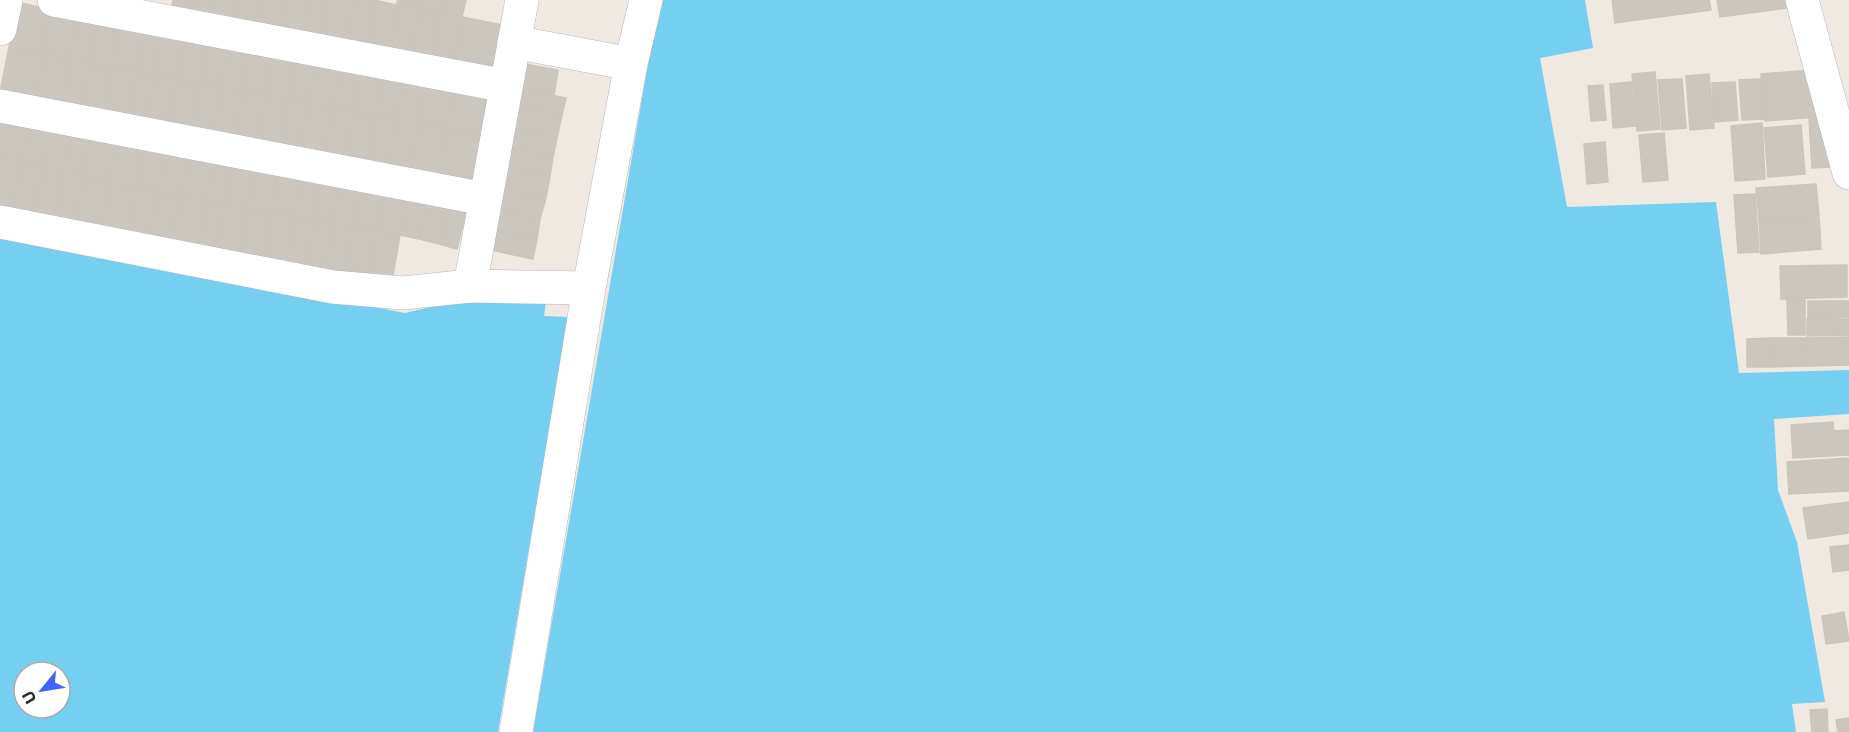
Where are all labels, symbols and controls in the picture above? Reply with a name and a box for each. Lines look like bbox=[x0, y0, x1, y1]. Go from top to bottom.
north arrow bbox=[12, 660, 72, 720]
text: U bbox=[17, 688, 40, 708]

